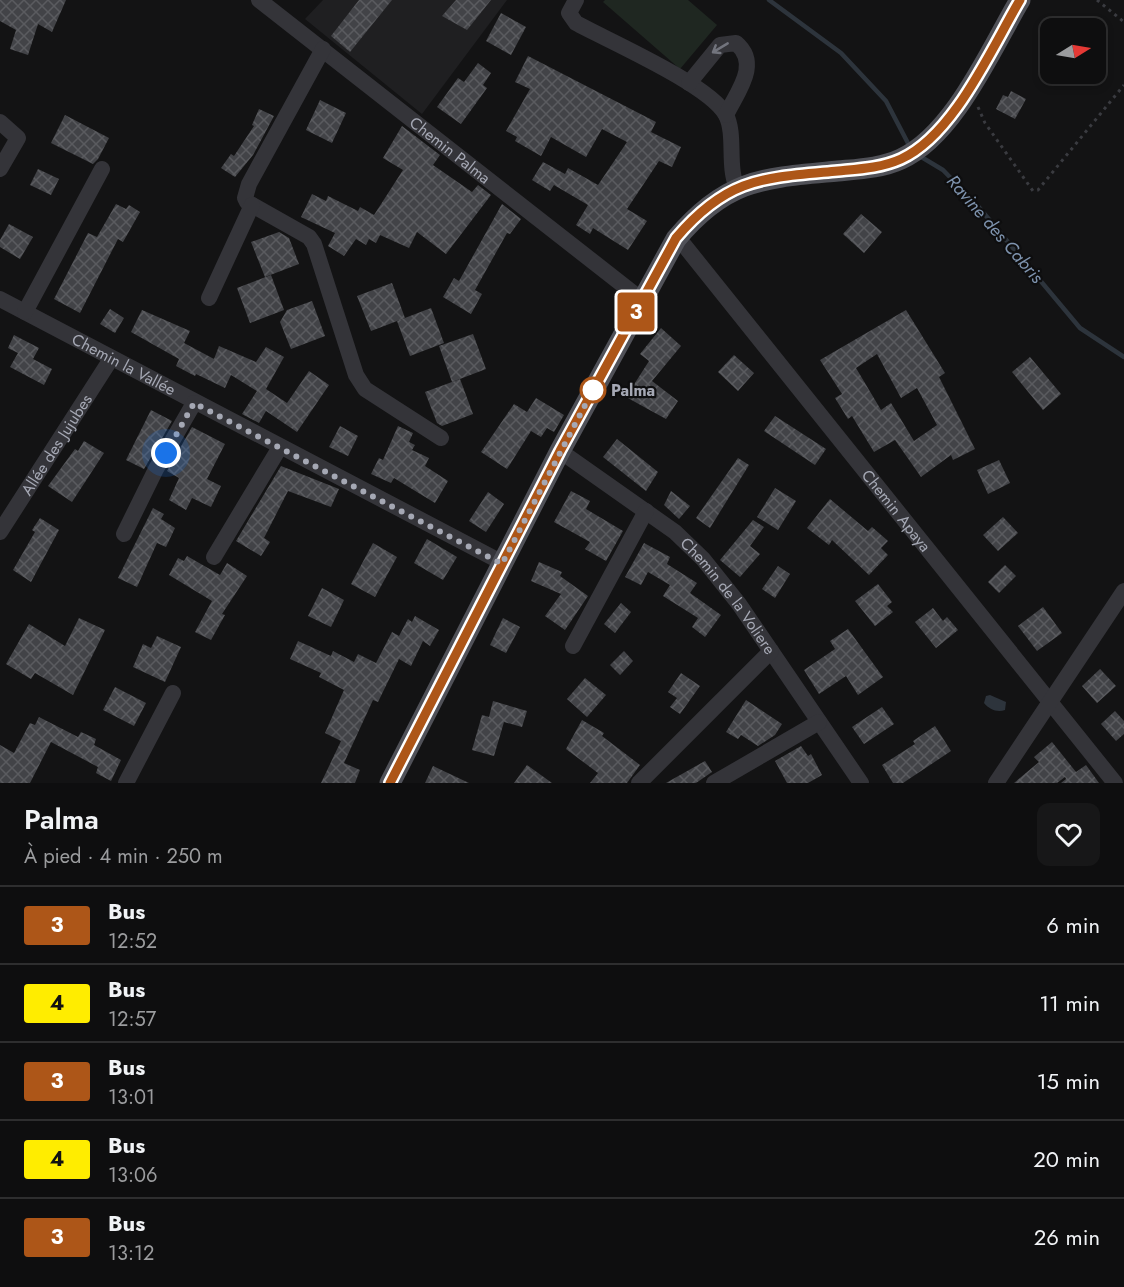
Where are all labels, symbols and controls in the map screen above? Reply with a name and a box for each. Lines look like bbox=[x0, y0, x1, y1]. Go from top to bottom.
north arrow bbox=[1040, 18, 1106, 84]
map controls bbox=[1040, 18, 1106, 84]
one-way arrow bbox=[712, 42, 729, 54]
street label: Chemin Palma bbox=[405, 111, 495, 189]
water label: Ravine des Cabris bbox=[940, 169, 1050, 290]
line badge: 3 bbox=[616, 292, 656, 332]
text: 3 bbox=[629, 297, 643, 327]
street label: Chemin la Vallée bbox=[68, 328, 180, 401]
marker: Palma bbox=[580, 377, 606, 403]
place label: Palma bbox=[611, 379, 655, 402]
street label: Allée des Jujubes bbox=[15, 390, 98, 500]
your location bbox=[151, 438, 181, 468]
street label: Chemin Apaya bbox=[856, 465, 936, 557]
street label: Chemin de la Voliere bbox=[675, 532, 781, 659]
text: Palma bbox=[24, 799, 99, 840]
button: heart bbox=[1037, 803, 1100, 866]
text: À pied · 4 min · 250 m bbox=[24, 842, 223, 871]
text: Bus bbox=[108, 895, 145, 927]
text: 6 min bbox=[1046, 909, 1100, 941]
text: 3 bbox=[50, 910, 64, 940]
text: 12:52 bbox=[108, 927, 157, 956]
text: Bus bbox=[108, 973, 145, 1005]
text: 11 min bbox=[1039, 987, 1100, 1019]
text: 4 bbox=[50, 988, 64, 1018]
text: 12:57 bbox=[108, 1005, 156, 1034]
text: Bus bbox=[108, 1051, 145, 1083]
text: 15 min bbox=[1037, 1065, 1100, 1097]
text: 3 bbox=[50, 1066, 64, 1096]
text: 13:01 bbox=[108, 1083, 155, 1112]
text: Bus bbox=[108, 1129, 145, 1161]
text: 20 min bbox=[1033, 1143, 1100, 1175]
text: 4 bbox=[50, 1144, 64, 1174]
text: 13:06 bbox=[108, 1161, 157, 1190]
text: Bus bbox=[108, 1207, 145, 1239]
text: 26 min bbox=[1034, 1221, 1100, 1253]
text: 3 bbox=[50, 1222, 64, 1252]
text: 13:12 bbox=[108, 1239, 154, 1268]

